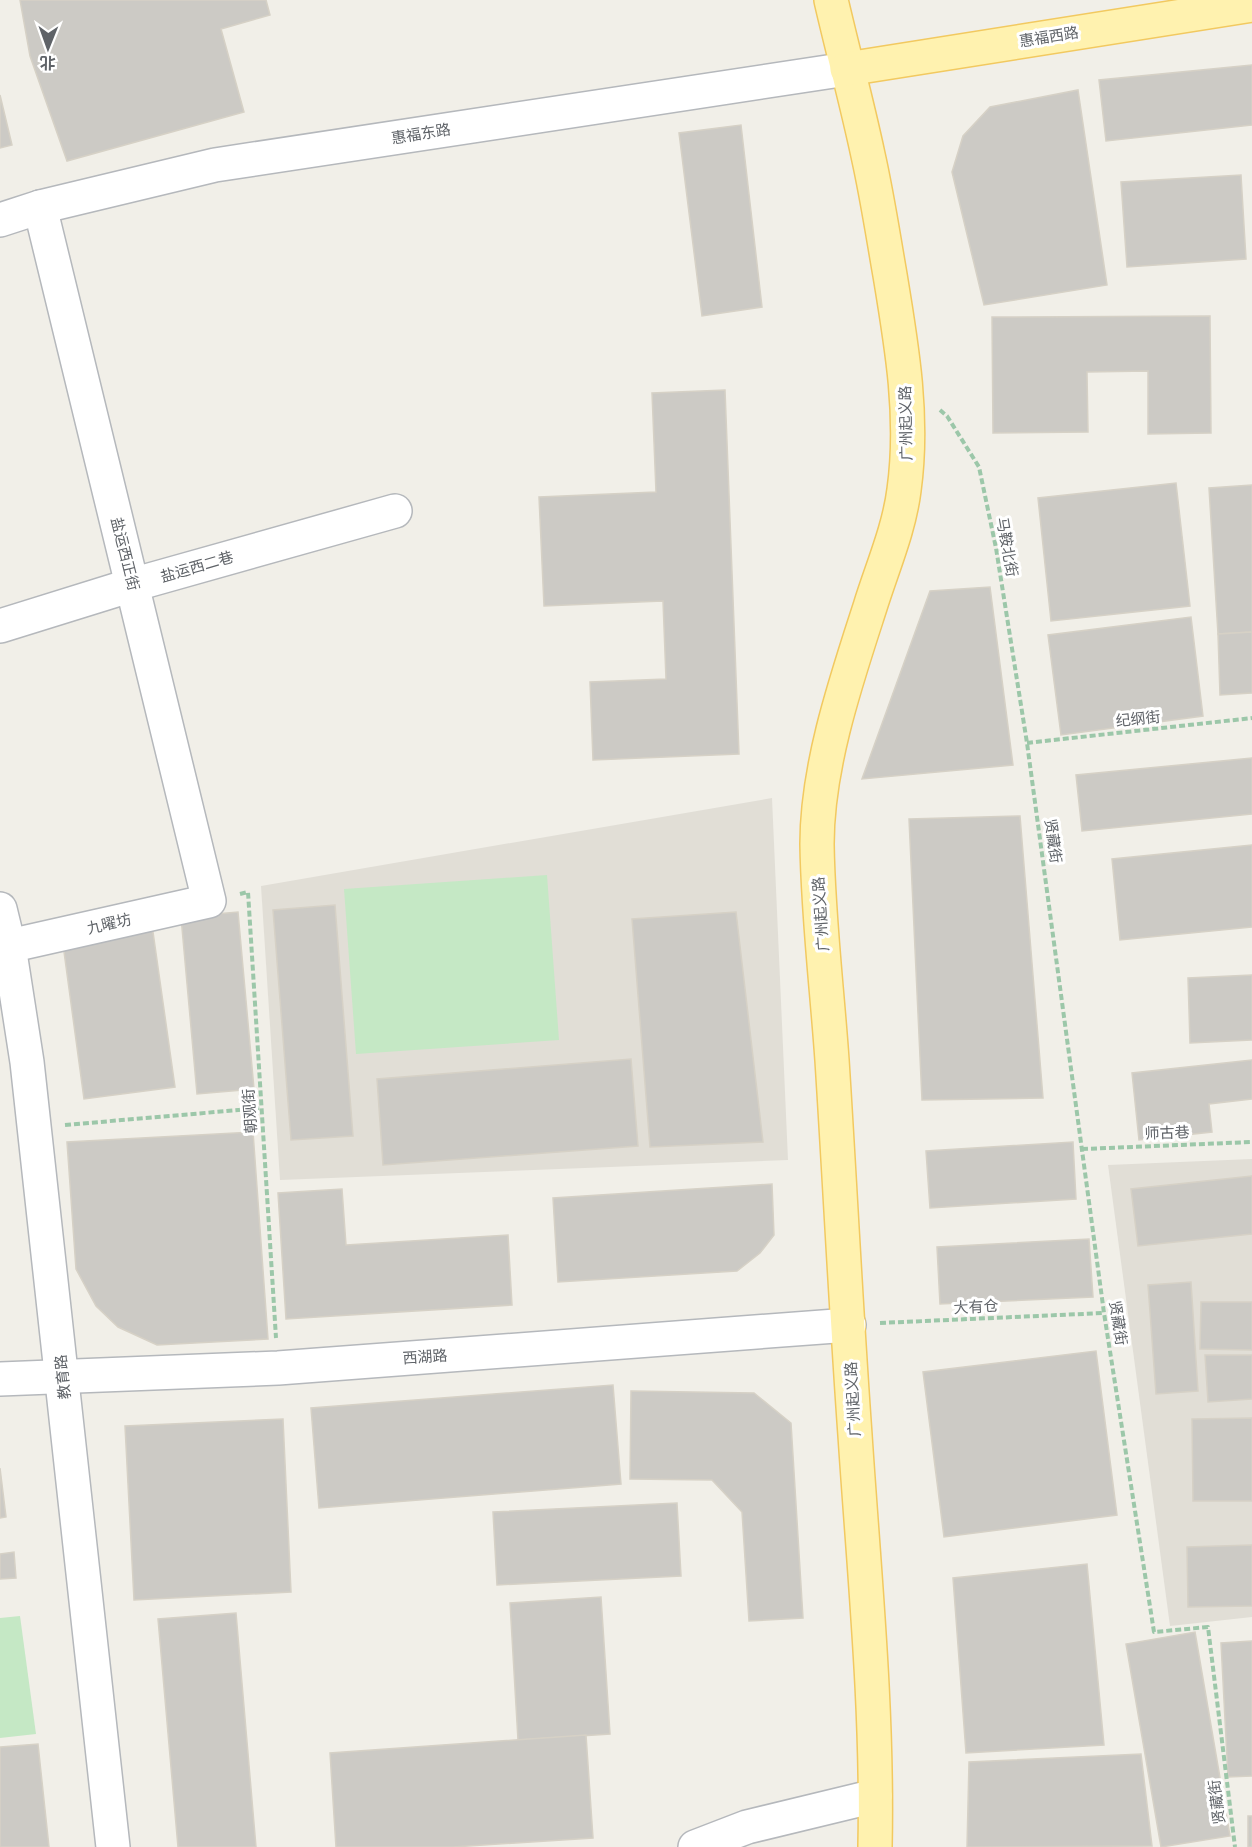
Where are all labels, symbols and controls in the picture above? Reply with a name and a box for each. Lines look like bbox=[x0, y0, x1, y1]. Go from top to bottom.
north arrow bbox=[18, 18, 78, 78]
street label: 惠福西路 bbox=[1018, 22, 1080, 50]
text: 北 bbox=[40, 54, 56, 73]
street label: 惠福东路 bbox=[390, 119, 452, 147]
street label: 广州起义路 bbox=[895, 385, 915, 461]
street label: 盐运西正街 bbox=[108, 515, 144, 592]
street label: 马鞍北街 bbox=[994, 516, 1022, 578]
street label: 盐运西二巷 bbox=[158, 547, 235, 585]
street label: 纪纲街 bbox=[1115, 707, 1161, 729]
street label: 贤藏街 bbox=[1042, 817, 1066, 864]
street label: 广州起义路 bbox=[808, 876, 832, 952]
street label: 九曜坊 bbox=[85, 909, 133, 937]
street label: 朝观街 bbox=[238, 1088, 260, 1134]
street label: 师古巷 bbox=[1144, 1122, 1190, 1142]
street label: 大有仓 bbox=[953, 1296, 999, 1316]
street label: 贤藏街 bbox=[1107, 1299, 1131, 1346]
street label: 西湖路 bbox=[402, 1345, 448, 1367]
street label: 教育路 bbox=[51, 1354, 73, 1400]
street label: 广州起义路 bbox=[841, 1361, 863, 1437]
street label: 贤藏街 bbox=[1204, 1779, 1228, 1826]

